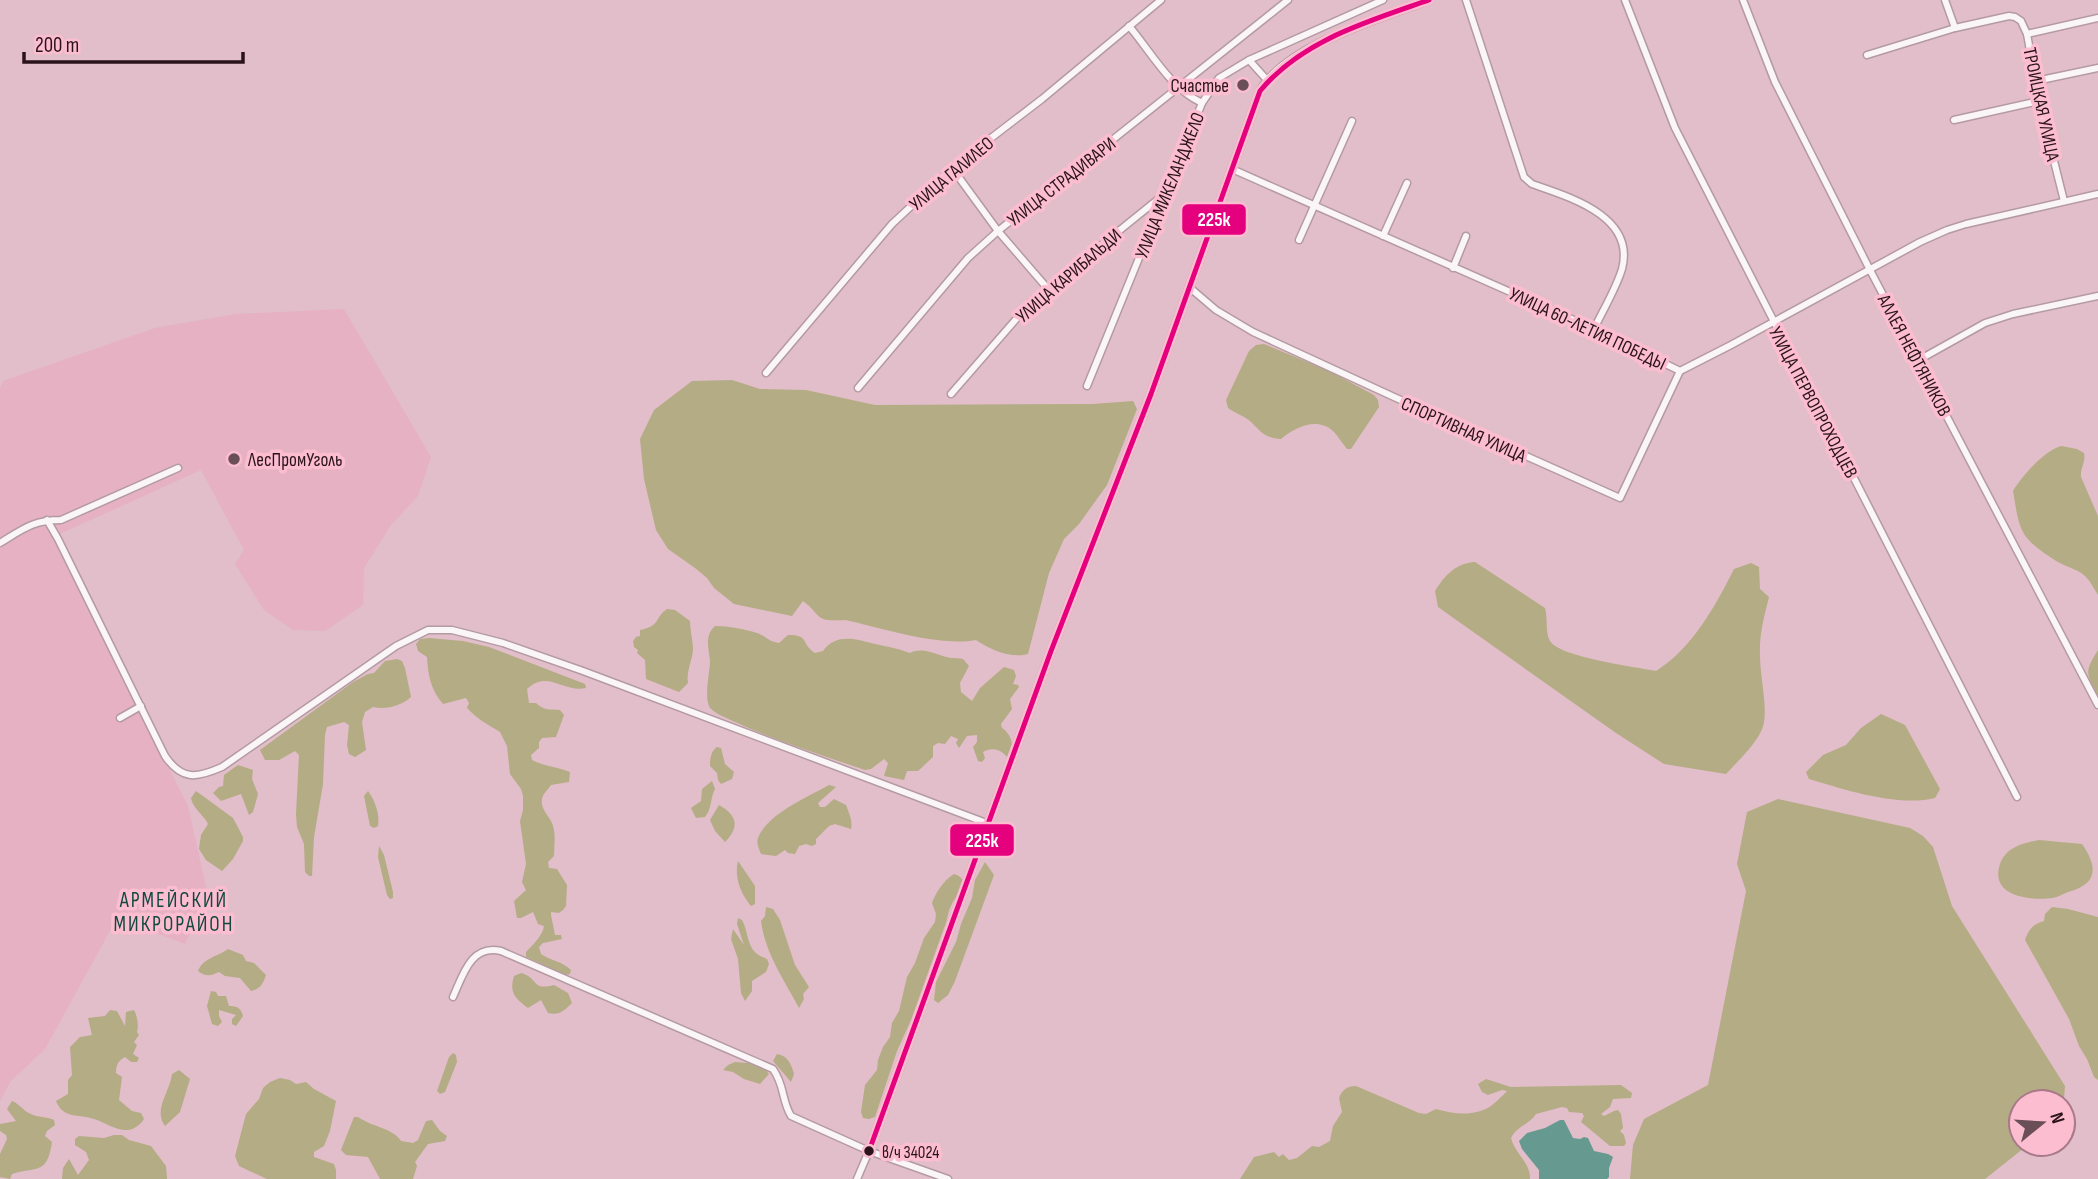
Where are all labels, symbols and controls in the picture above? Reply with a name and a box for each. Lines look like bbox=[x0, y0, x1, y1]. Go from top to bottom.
scale bar bbox=[24, 21, 243, 65]
text: 200 m bbox=[35, 33, 79, 58]
street label: ТРОИЦКАЯ УЛИЦА bbox=[2017, 45, 2064, 164]
place label: Счастье bbox=[1170, 75, 1229, 98]
marker: Счастье bbox=[1235, 77, 1251, 93]
street label: УЛИЦА МИКЕЛАНДЖЕЛО bbox=[1131, 109, 1210, 262]
street label: УЛИЦА ГАЛИЛЕО bbox=[905, 132, 999, 216]
street label: УЛИЦА СТРАДИВАРИ bbox=[1003, 133, 1121, 232]
line badge: 225к bbox=[1181, 203, 1247, 236]
text: 225к bbox=[1198, 209, 1231, 232]
street label: УЛИЦА КАРИБАЛЬДИ bbox=[1012, 224, 1126, 328]
street label: УЛИЦА 60-ЛЕТИЯ ПОБЕДЫ bbox=[1505, 283, 1670, 376]
street label: АЛЛЕЯ НЕФТЯНИКОВ bbox=[1871, 290, 1955, 421]
street label: УЛИЦА ПЕРВОПРОХОДЦЕВ bbox=[1763, 323, 1862, 482]
street label: СПОРТИВНАЯ УЛИЦА bbox=[1397, 393, 1530, 469]
place label: ЛесПромУголь bbox=[247, 449, 342, 472]
marker: ЛесПромУголь bbox=[226, 451, 242, 467]
line badge: 225к bbox=[949, 823, 1015, 857]
text: 225к bbox=[966, 830, 999, 853]
district label: АРМЕЙСКИЙ МИКРОРАЙОН bbox=[114, 888, 234, 937]
north arrow bbox=[2007, 1088, 2077, 1158]
text: N bbox=[2044, 1110, 2069, 1127]
place label: в/ч 34024 bbox=[882, 1143, 939, 1163]
marker: в/ч 34024 bbox=[862, 1144, 876, 1158]

